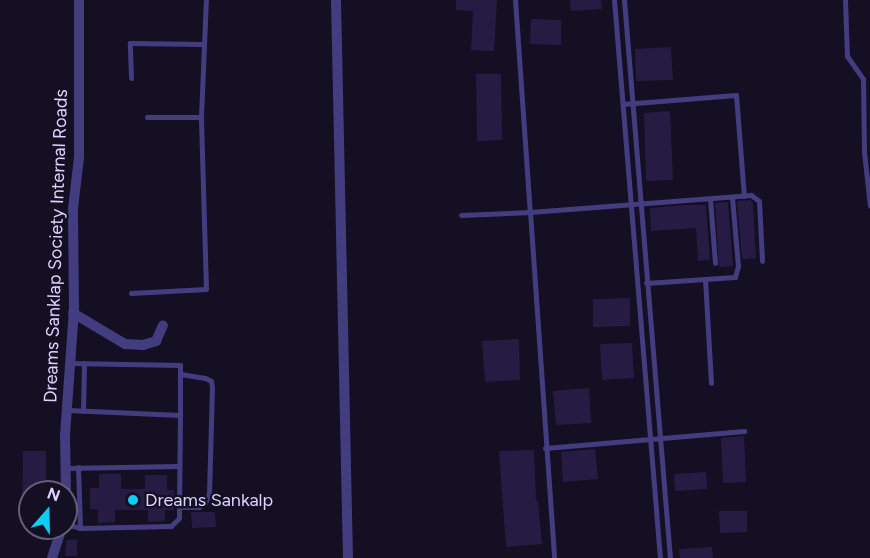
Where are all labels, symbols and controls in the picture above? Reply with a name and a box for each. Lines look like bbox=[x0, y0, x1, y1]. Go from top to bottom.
street label: Dreams Sanklap Society Internal Roads bbox=[40, 89, 72, 403]
north arrow bbox=[18, 480, 78, 540]
text: N bbox=[45, 483, 63, 506]
place label: Dreams Sankalp bbox=[145, 489, 273, 511]
marker: Dreams Sankalp bbox=[126, 493, 140, 507]

